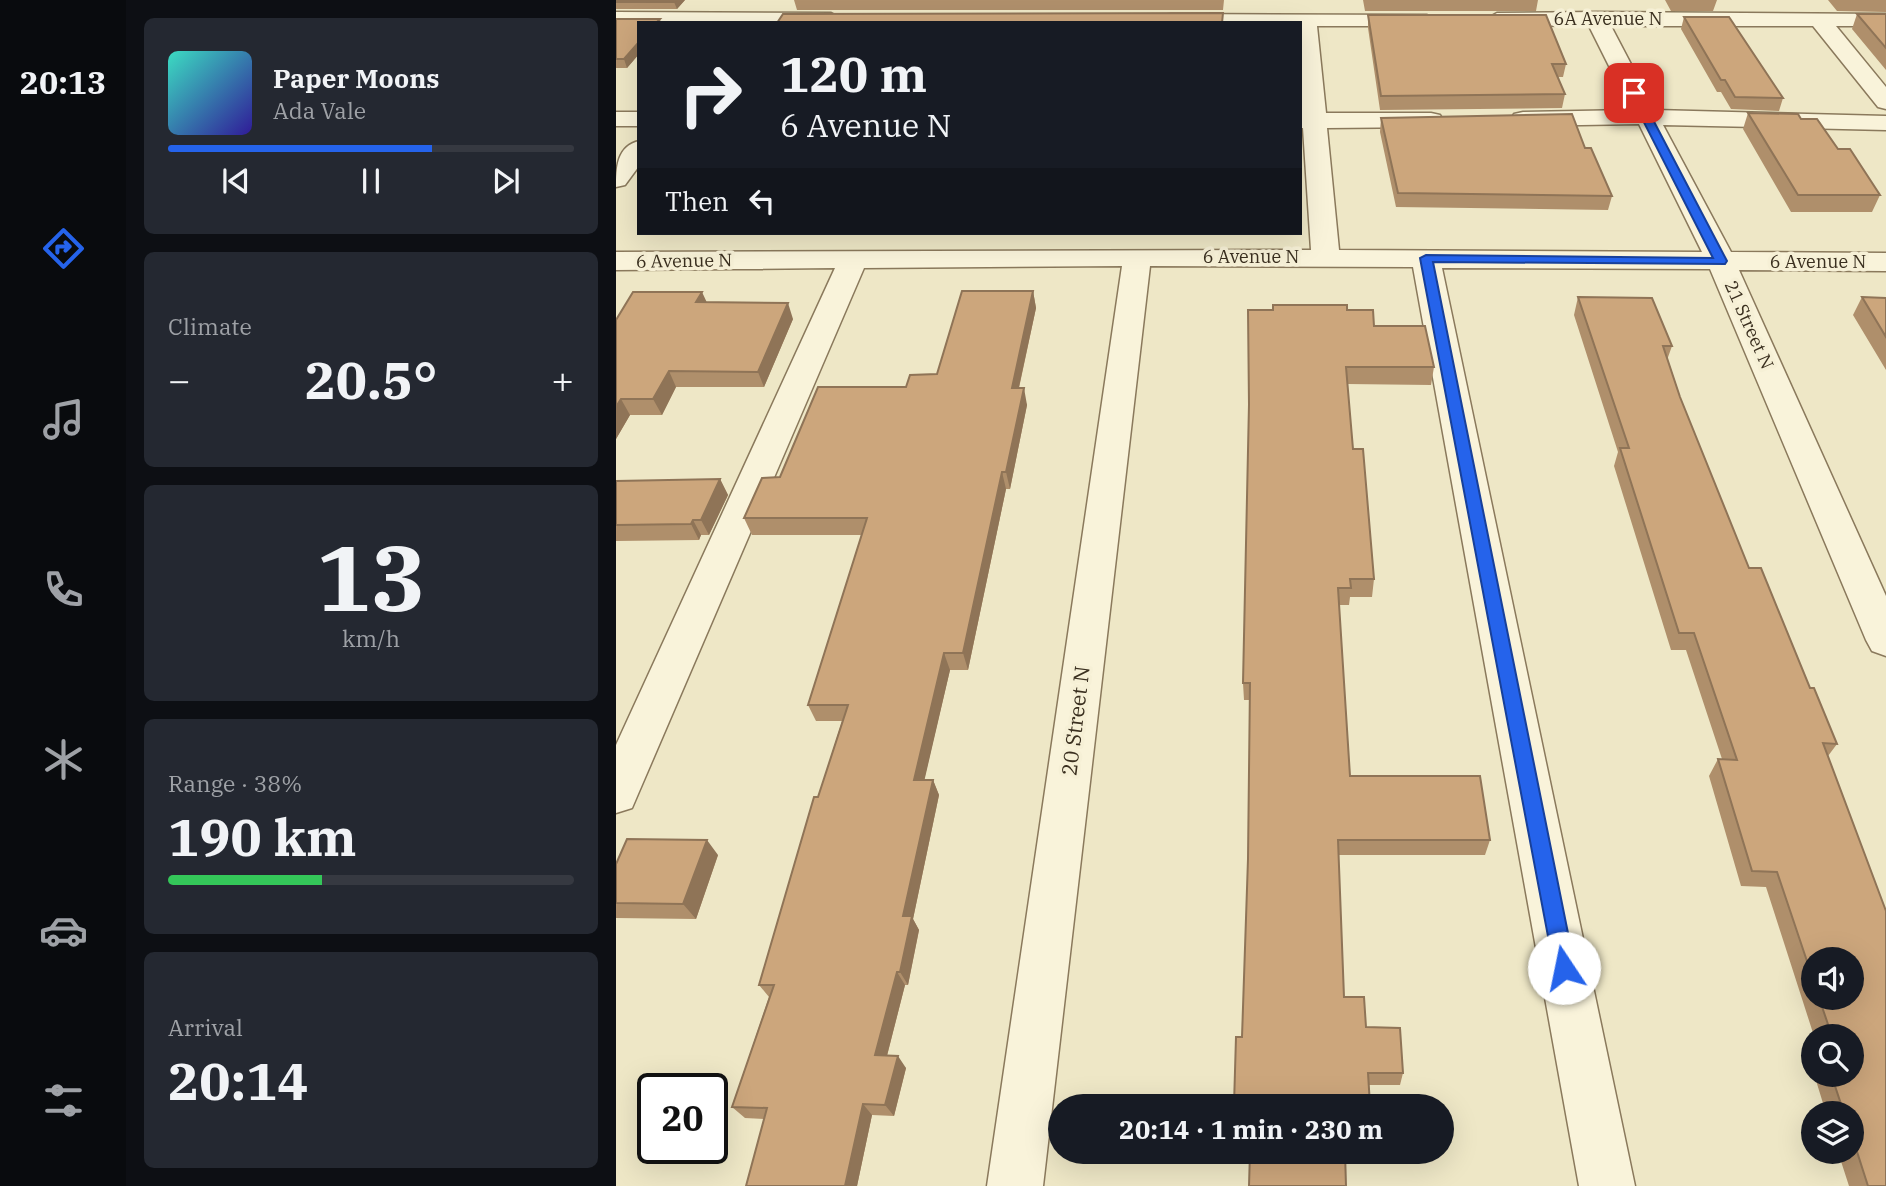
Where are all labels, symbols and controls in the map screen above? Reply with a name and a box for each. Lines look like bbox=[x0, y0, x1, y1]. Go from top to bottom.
street label: 6A Avenue N bbox=[1554, 7, 1662, 30]
text: 120 m bbox=[780, 42, 927, 105]
icon: right bbox=[665, 49, 756, 140]
text: 20:13 bbox=[20, 61, 106, 103]
text: Paper Moons bbox=[273, 61, 440, 95]
pin bbox=[1604, 63, 1664, 123]
icon: arrive bbox=[1615, 74, 1653, 112]
text: Ada Vale bbox=[273, 95, 366, 125]
text: 6 Avenue N bbox=[780, 104, 951, 146]
icon: previous bbox=[217, 162, 255, 200]
icon: pause bbox=[352, 162, 390, 200]
icon: next bbox=[487, 162, 525, 200]
icon: left bbox=[743, 182, 781, 220]
text: Then bbox=[665, 184, 729, 218]
icon: directions bbox=[39, 224, 88, 273]
street label: 6 Avenue N bbox=[1203, 245, 1299, 268]
street label: 6 Avenue N bbox=[636, 248, 732, 273]
street label: 6 Avenue N bbox=[1770, 250, 1866, 273]
street label: 21 Street N bbox=[1720, 277, 1779, 373]
text: Climate bbox=[168, 311, 252, 341]
text: 20.5° bbox=[305, 346, 437, 413]
text: − bbox=[168, 355, 191, 404]
text: + bbox=[551, 355, 574, 404]
icon: music bbox=[39, 395, 88, 444]
text: 13 bbox=[316, 518, 426, 636]
icon: phone bbox=[39, 565, 88, 614]
text: km/h bbox=[342, 623, 400, 653]
street label: 20 Street N bbox=[1054, 664, 1096, 777]
icon: climate bbox=[39, 735, 88, 784]
text: Range · 38% bbox=[168, 768, 302, 798]
text: 190 km bbox=[168, 803, 357, 870]
icon: car bbox=[39, 906, 88, 955]
position arrow bbox=[1527, 931, 1601, 1005]
map controls bbox=[1801, 947, 1864, 1164]
button: sound bbox=[1801, 947, 1864, 1010]
text: Arrival bbox=[168, 1012, 243, 1042]
button: search bbox=[1801, 1024, 1864, 1087]
text: 20:14 bbox=[168, 1047, 309, 1114]
speed limit sign: 20 bbox=[637, 1073, 728, 1164]
icon: filters bbox=[39, 1076, 88, 1125]
button: layers bbox=[1801, 1101, 1864, 1164]
text: 20:14 · 1 min · 230 m bbox=[1119, 1112, 1383, 1146]

